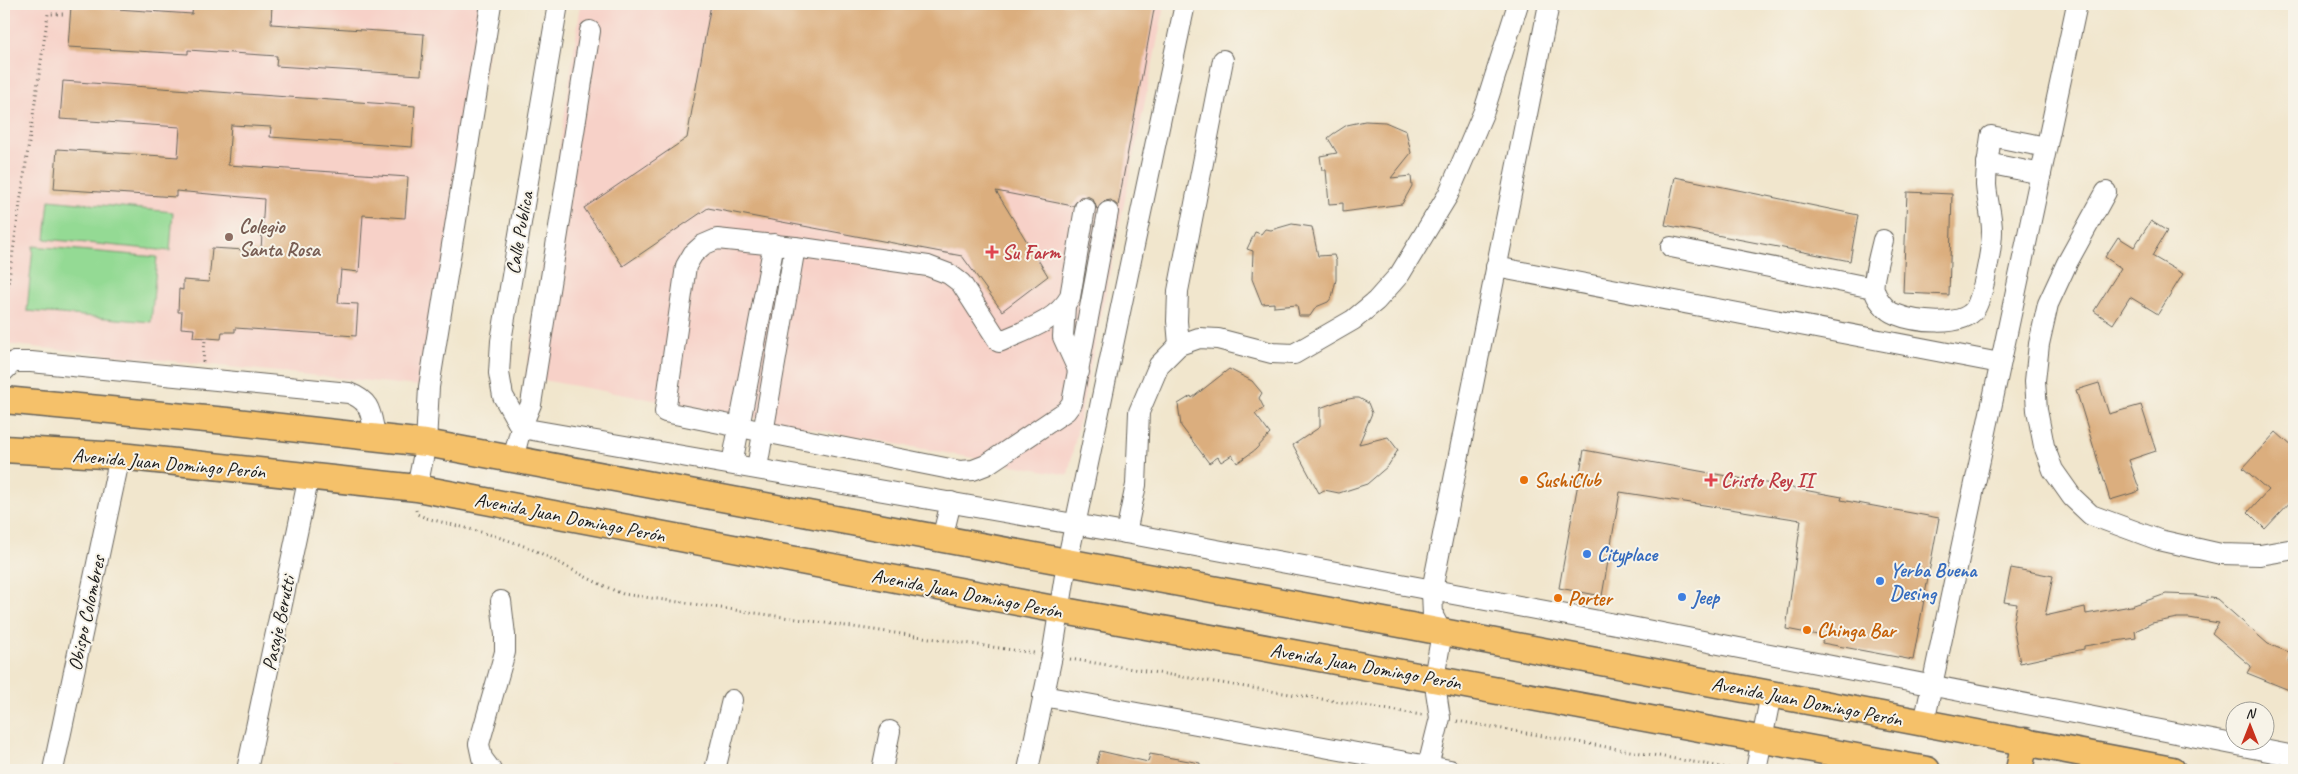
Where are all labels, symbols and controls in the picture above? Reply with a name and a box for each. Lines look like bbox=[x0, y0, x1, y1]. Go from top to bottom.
street label: Calle Publica bbox=[500, 188, 539, 276]
place label: Colegio Santa Rosa bbox=[239, 214, 322, 262]
marker: Colegio Santa Rosa bbox=[223, 231, 235, 243]
place label: Su Farm bbox=[1002, 240, 1062, 265]
marker: Su Farm bbox=[986, 246, 998, 258]
street label: Avenida Juan Domingo Perón bbox=[72, 443, 267, 484]
place label: SushiClub bbox=[1534, 468, 1603, 493]
place label: Cristo Rey II bbox=[1721, 468, 1817, 493]
marker: SushiClub bbox=[1518, 474, 1530, 486]
marker: Cristo Rey II bbox=[1705, 474, 1717, 486]
street label: Avenida Juan Domingo Perón bbox=[473, 487, 668, 548]
place label: Cityplace bbox=[1597, 542, 1658, 568]
marker: Cityplace bbox=[1581, 548, 1593, 560]
street label: Obispo Colombres bbox=[62, 551, 111, 673]
place label: Yerba Buena Desing bbox=[1890, 558, 1978, 606]
street label: Avenida Juan Domingo Perón bbox=[870, 563, 1065, 624]
street label: Pasaje Berutti bbox=[256, 571, 301, 673]
marker: Yerba Buena Desing bbox=[1874, 575, 1886, 587]
place label: Jeep bbox=[1690, 585, 1720, 610]
place label: Porter bbox=[1568, 586, 1615, 611]
marker: Jeep bbox=[1676, 591, 1688, 603]
marker: Porter bbox=[1552, 592, 1564, 604]
place label: Chinga Bar bbox=[1817, 618, 1898, 643]
marker: Chinga Bar bbox=[1801, 624, 1813, 636]
street label: Avenida Juan Domingo Perón bbox=[1269, 637, 1464, 696]
street label: Avenida Juan Domingo Perón bbox=[1710, 671, 1905, 732]
north arrow bbox=[2226, 702, 2276, 752]
text: N bbox=[2246, 705, 2257, 722]

